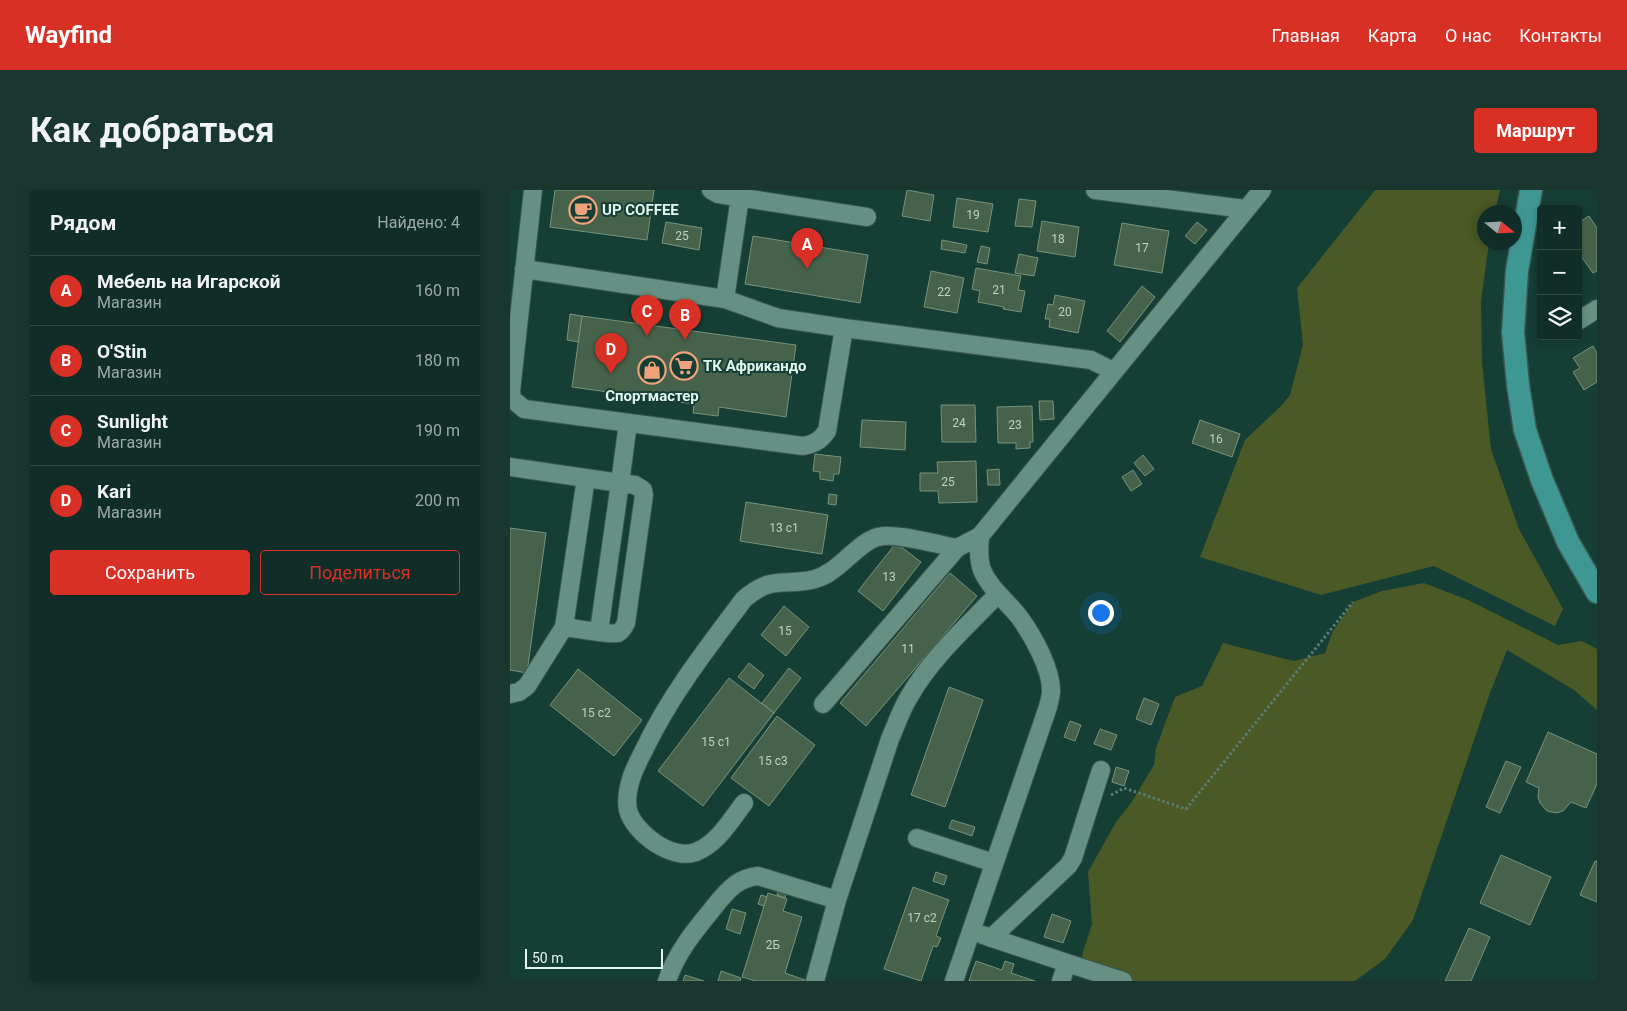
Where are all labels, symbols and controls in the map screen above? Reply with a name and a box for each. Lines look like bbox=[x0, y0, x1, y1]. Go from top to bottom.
text: Wayfind bbox=[25, 21, 112, 49]
text: Главная bbox=[1271, 25, 1340, 46]
text: Карта bbox=[1368, 25, 1417, 46]
text: О нас bbox=[1445, 25, 1491, 46]
text: Контакты bbox=[1519, 25, 1602, 46]
button: Маршрут bbox=[1474, 108, 1597, 153]
text: Как добраться bbox=[30, 110, 275, 151]
cafe icon: UP COFFEE bbox=[568, 195, 598, 225]
place label: UP COFFEE bbox=[602, 201, 679, 219]
north arrow bbox=[1477, 205, 1522, 250]
map controls bbox=[1537, 205, 1582, 340]
button: + bbox=[1537, 205, 1582, 250]
house number: 19 bbox=[966, 208, 980, 222]
text: Рядом bbox=[50, 211, 116, 235]
text: Найдено: 4 bbox=[377, 213, 460, 232]
pin: A bbox=[791, 228, 823, 269]
house number: 25 bbox=[675, 229, 689, 243]
house number: 18 bbox=[1051, 232, 1065, 246]
house number: 17 bbox=[1135, 241, 1149, 255]
button: − bbox=[1537, 250, 1582, 295]
text: Мебель на Игарской bbox=[97, 270, 281, 293]
text: A bbox=[61, 281, 71, 300]
text: 160 m bbox=[415, 281, 460, 300]
house number: 21 bbox=[992, 283, 1006, 297]
house number: 22 bbox=[937, 285, 951, 299]
text: Магазин bbox=[97, 293, 162, 312]
pin: C bbox=[631, 295, 663, 336]
button: layers bbox=[1537, 295, 1582, 340]
pin: B bbox=[669, 299, 701, 340]
house number: 20 bbox=[1058, 305, 1072, 319]
pin: D bbox=[595, 333, 627, 374]
text: O'Stin bbox=[97, 340, 147, 363]
text: B bbox=[61, 351, 71, 370]
text: 180 m bbox=[415, 351, 460, 370]
supermarket icon: ТК Африкандо bbox=[669, 351, 699, 381]
shop icon: Спортмастер bbox=[637, 355, 667, 385]
place label: ТК Африкандо bbox=[703, 357, 807, 375]
text: Магазин bbox=[97, 363, 162, 382]
place label: Спортмастер bbox=[605, 387, 699, 405]
text: Sunlight bbox=[97, 410, 168, 433]
house number: 24 bbox=[952, 416, 966, 430]
house number: 23 bbox=[1008, 418, 1022, 432]
text: C bbox=[61, 421, 71, 440]
text: 190 m bbox=[415, 421, 460, 440]
house number: 16 bbox=[1209, 432, 1223, 446]
text: Магазин bbox=[97, 433, 162, 452]
house number: 25 bbox=[941, 475, 955, 489]
text: Kari bbox=[97, 480, 131, 503]
text: D bbox=[61, 491, 71, 510]
text: 200 m bbox=[415, 491, 460, 510]
text: Магазин bbox=[97, 503, 162, 522]
house number: 13 с1 bbox=[769, 521, 799, 535]
button: Сохранить bbox=[50, 550, 250, 595]
button: Поделиться bbox=[260, 550, 460, 595]
house number: 13 bbox=[882, 570, 896, 584]
your location bbox=[1088, 600, 1114, 626]
house number: 15 bbox=[778, 624, 792, 638]
house number: 11 bbox=[901, 642, 915, 656]
house number: 15 с2 bbox=[581, 706, 611, 720]
house number: 15 с1 bbox=[701, 735, 731, 749]
house number: 15 с3 bbox=[758, 754, 788, 768]
house number: 17 с2 bbox=[907, 911, 937, 925]
house number: 2Б bbox=[766, 938, 781, 952]
scale bar bbox=[525, 946, 662, 969]
text: 50 m bbox=[532, 950, 564, 966]

